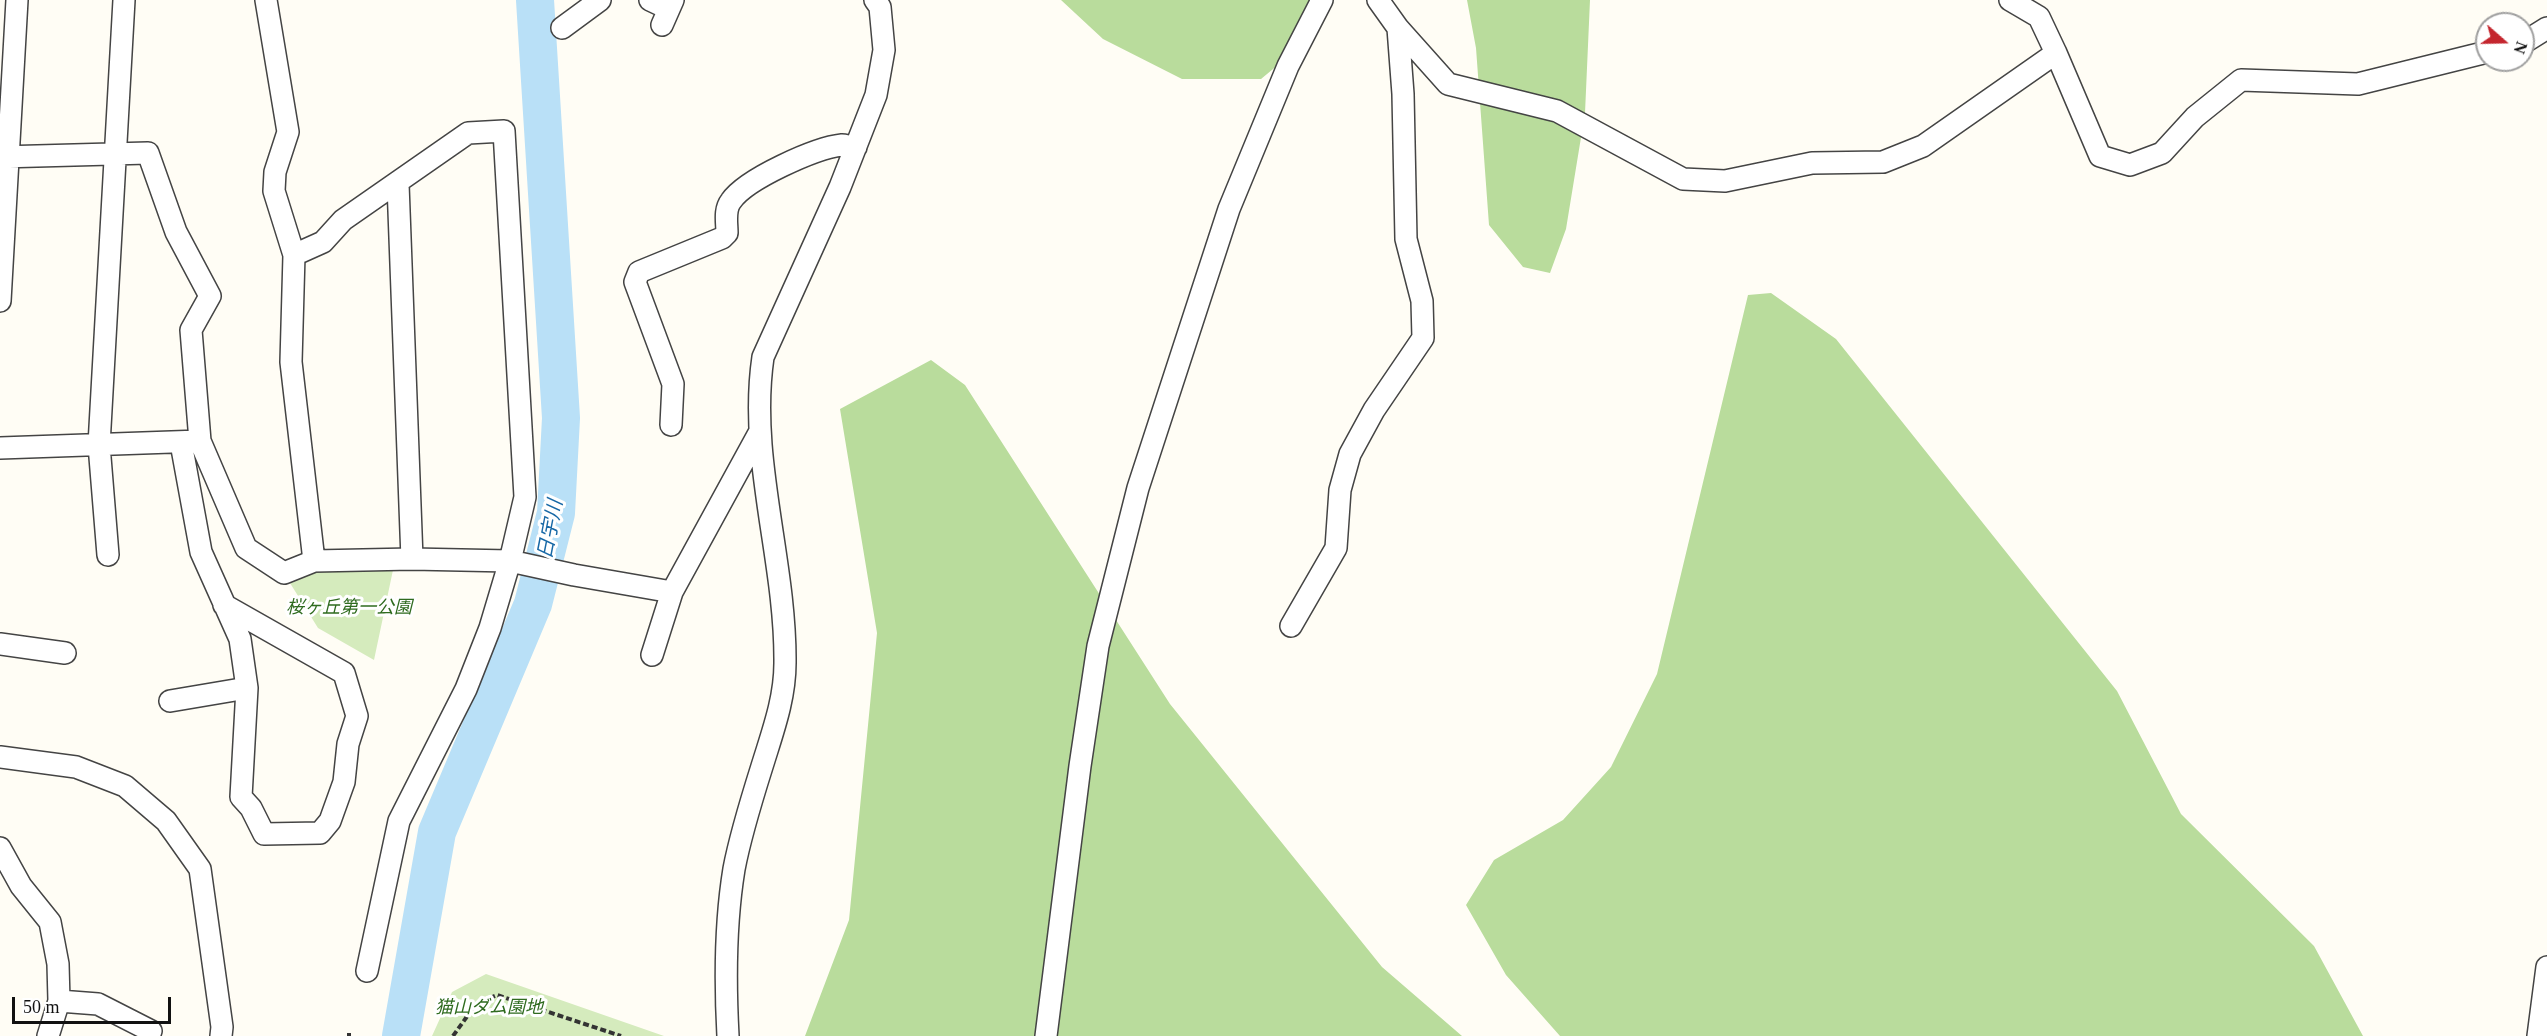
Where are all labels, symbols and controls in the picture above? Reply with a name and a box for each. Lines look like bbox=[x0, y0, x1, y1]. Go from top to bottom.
north arrow bbox=[2475, 12, 2535, 72]
text: N bbox=[2511, 39, 2530, 56]
water label: 日宇川 bbox=[531, 497, 567, 561]
park label: 桜ヶ丘第一公園 bbox=[286, 595, 412, 617]
scale bar bbox=[15, 985, 174, 1023]
park label: 猫山ダム園地 bbox=[435, 995, 543, 1017]
text: 50 m bbox=[23, 997, 60, 1017]

